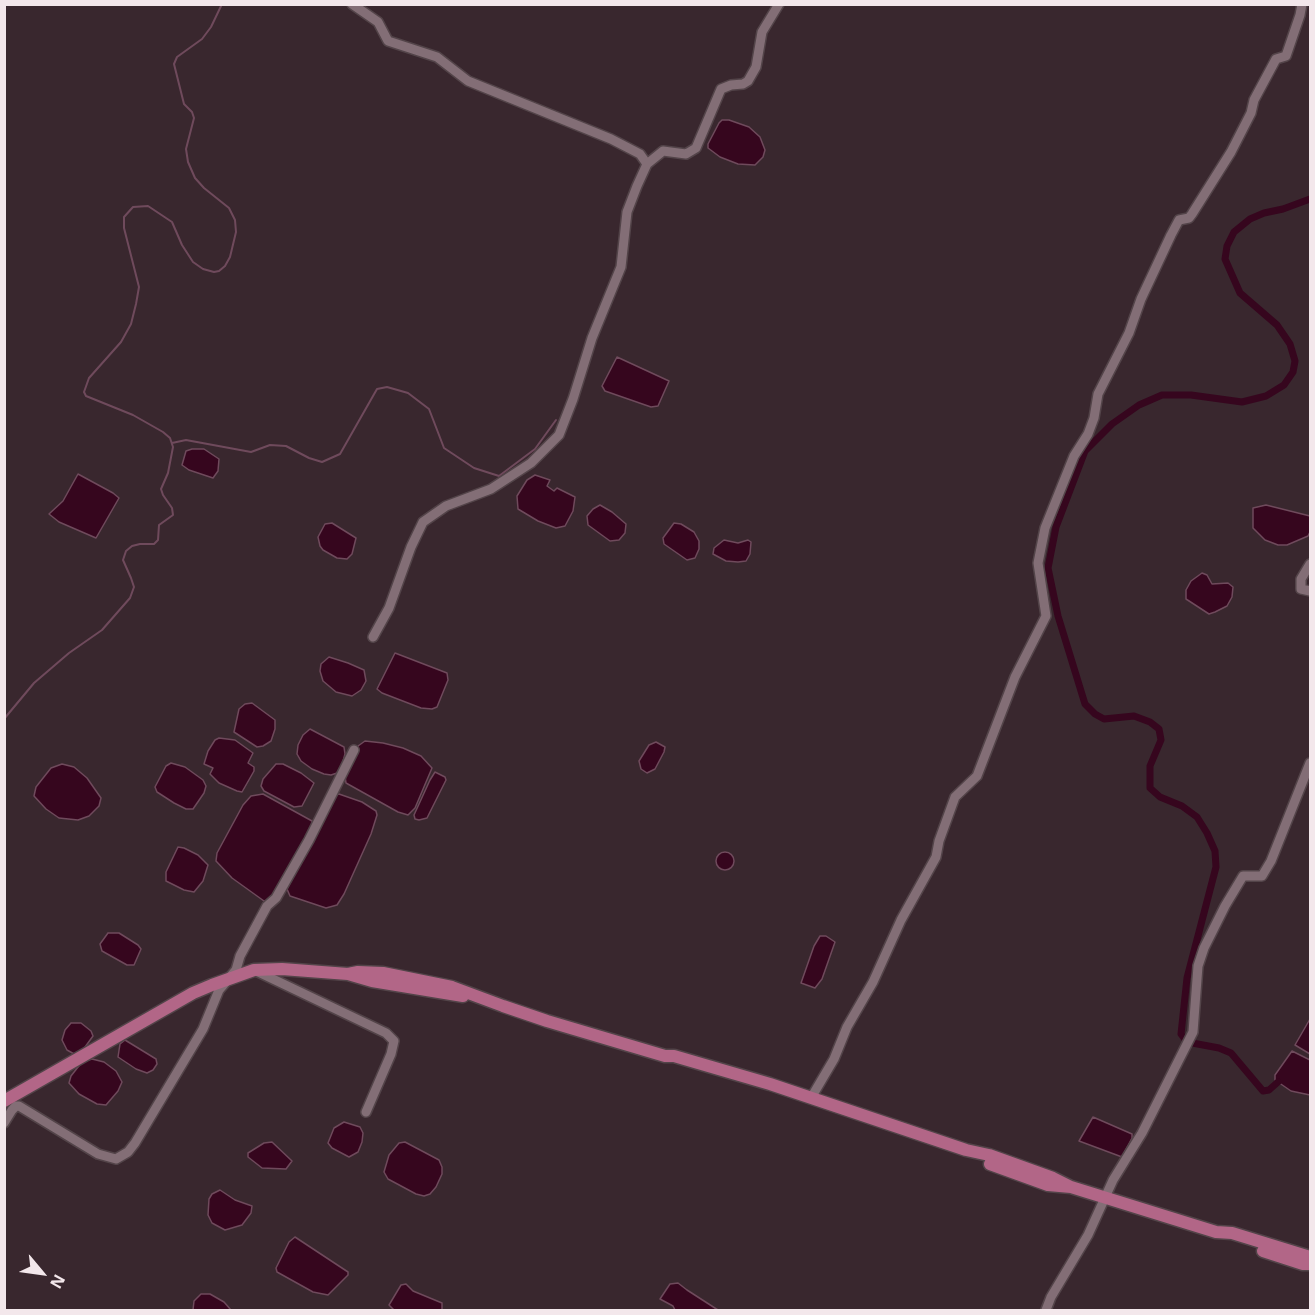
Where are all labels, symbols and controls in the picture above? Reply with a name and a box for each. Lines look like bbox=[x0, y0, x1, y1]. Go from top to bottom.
north arrow bbox=[12, 1243, 72, 1303]
text: N bbox=[45, 1271, 71, 1293]

